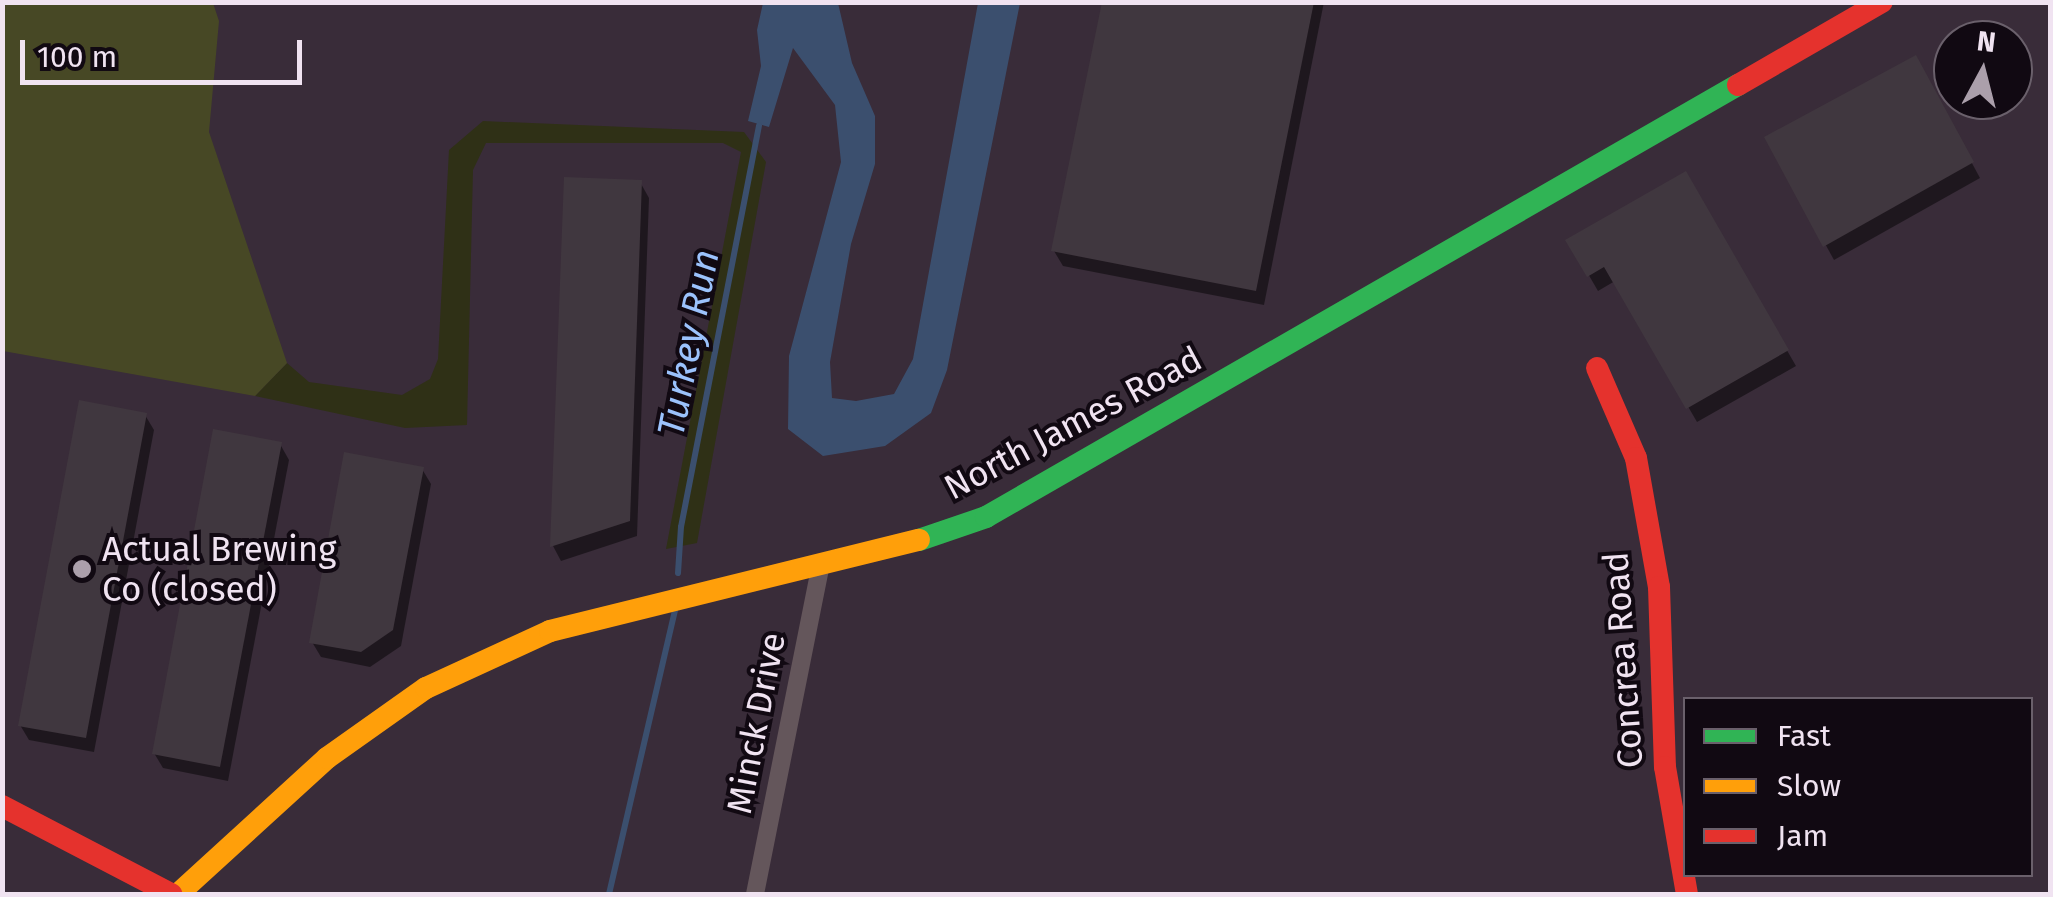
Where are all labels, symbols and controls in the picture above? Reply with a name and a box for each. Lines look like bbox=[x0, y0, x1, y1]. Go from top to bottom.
scale bar bbox=[25, 20, 308, 82]
north arrow bbox=[1933, 20, 2033, 120]
text: N bbox=[1975, 24, 1998, 59]
text: 100 m bbox=[37, 39, 117, 75]
water label: Turkey Run bbox=[649, 246, 729, 440]
street label: North James Road bbox=[937, 337, 1209, 509]
place label: Actual Brewing Co (closed) bbox=[102, 528, 336, 610]
street label: Concrea Road bbox=[1594, 550, 1652, 770]
marker: Actual Brewing Co (closed) bbox=[71, 558, 93, 580]
street label: Minck Drive bbox=[718, 629, 794, 817]
legend bbox=[1683, 697, 2033, 877]
text: Fast bbox=[1777, 718, 1831, 754]
text: Slow bbox=[1777, 768, 1841, 804]
text: Jam bbox=[1777, 818, 1828, 854]

